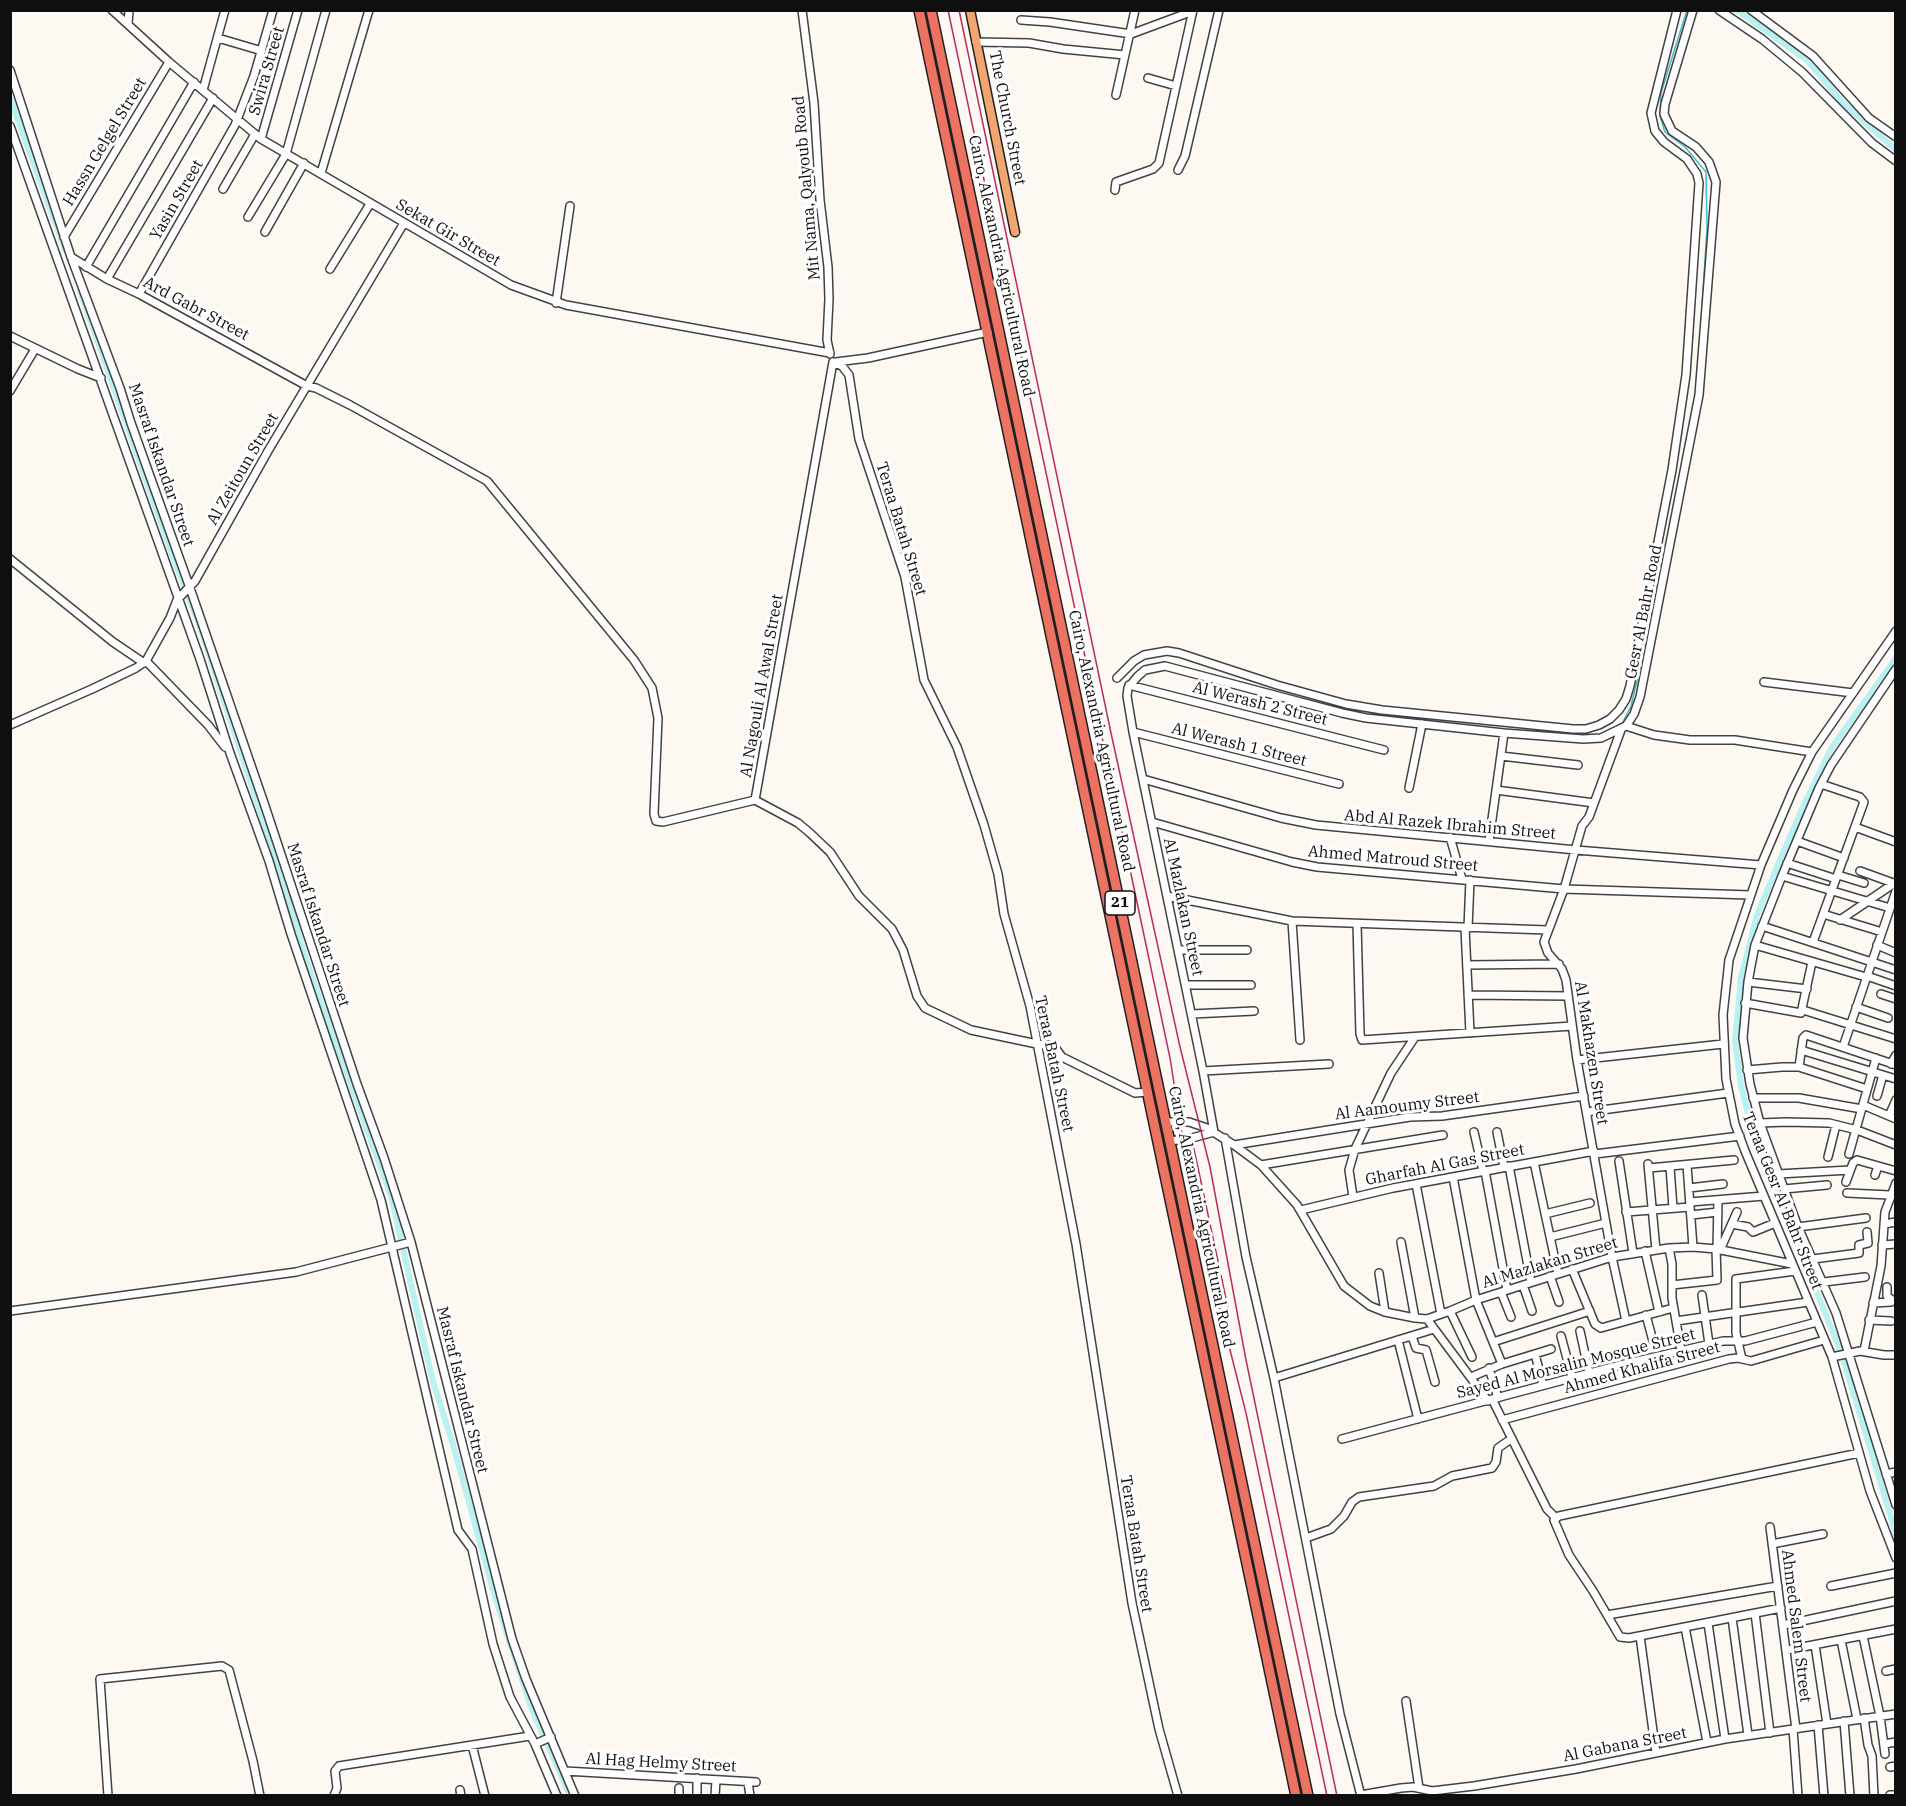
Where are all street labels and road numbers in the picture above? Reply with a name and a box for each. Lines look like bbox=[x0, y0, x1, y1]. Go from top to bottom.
street label: Swira Street bbox=[245, 24, 289, 118]
street label: The Church Street bbox=[985, 49, 1029, 187]
street label: Hassn Gelgel Street bbox=[59, 74, 151, 210]
street label: Mit Nama, Qalyoub Road bbox=[789, 95, 825, 281]
street label: Cairo, Alexandria Agricultural Road bbox=[964, 134, 1038, 398]
street label: Yasin Street bbox=[146, 156, 208, 244]
street label: Sekat Gir Street bbox=[392, 195, 504, 271]
street label: Ard Gabr Street bbox=[140, 273, 252, 345]
street label: Masraf Iskandar Street bbox=[124, 381, 198, 549]
street label: Al Zeitoun Street bbox=[203, 409, 283, 529]
street label: Teraa Batah Street bbox=[872, 460, 930, 598]
street label: Gesr Al Bahr Road bbox=[1622, 543, 1666, 681]
street label: Al Nagouli Al Awal Street bbox=[736, 593, 788, 779]
street label: Cairo, Alexandria Agricultural Road bbox=[1064, 609, 1138, 873]
street label: Al Werash 2 Street bbox=[1191, 678, 1329, 730]
street label: Al Werash 1 Street bbox=[1170, 719, 1308, 771]
street label: Abd Al Razek Ibrahim Street bbox=[1343, 806, 1557, 844]
street label: Al Mazlakan Street bbox=[1159, 836, 1207, 978]
street label: Masraf Iskandar Street bbox=[282, 841, 354, 1009]
street label: Ahmed Matroud Street bbox=[1307, 842, 1479, 876]
road number: 21 bbox=[1105, 891, 1135, 915]
street label: Al Makhazen Street bbox=[1570, 980, 1612, 1126]
street label: Teraa Batah Street bbox=[1030, 994, 1078, 1134]
street label: Cairo, Alexandria Agricultural Road bbox=[1164, 1085, 1238, 1349]
street label: Al Aamoumy Street bbox=[1334, 1088, 1480, 1124]
street label: Teraa Gesr Al Bahr Street bbox=[1738, 1109, 1826, 1293]
street label: Gharfah Al Gas Street bbox=[1364, 1140, 1526, 1190]
street label: Al Mazlakan Street bbox=[1480, 1233, 1620, 1293]
street label: Masraf Iskandar Street bbox=[432, 1305, 492, 1475]
street label: Sayed Al Morsalin Mosque Street bbox=[1454, 1325, 1698, 1403]
street label: Ahmed Khalifa Street bbox=[1562, 1338, 1722, 1398]
street label: Teraa Batah Street bbox=[1116, 1474, 1156, 1614]
street label: Ahmed Salem Street bbox=[1777, 1549, 1815, 1703]
street label: Al Gabana Street bbox=[1561, 1724, 1689, 1766]
street label: Al Hag Helmy Street bbox=[585, 1749, 737, 1777]

